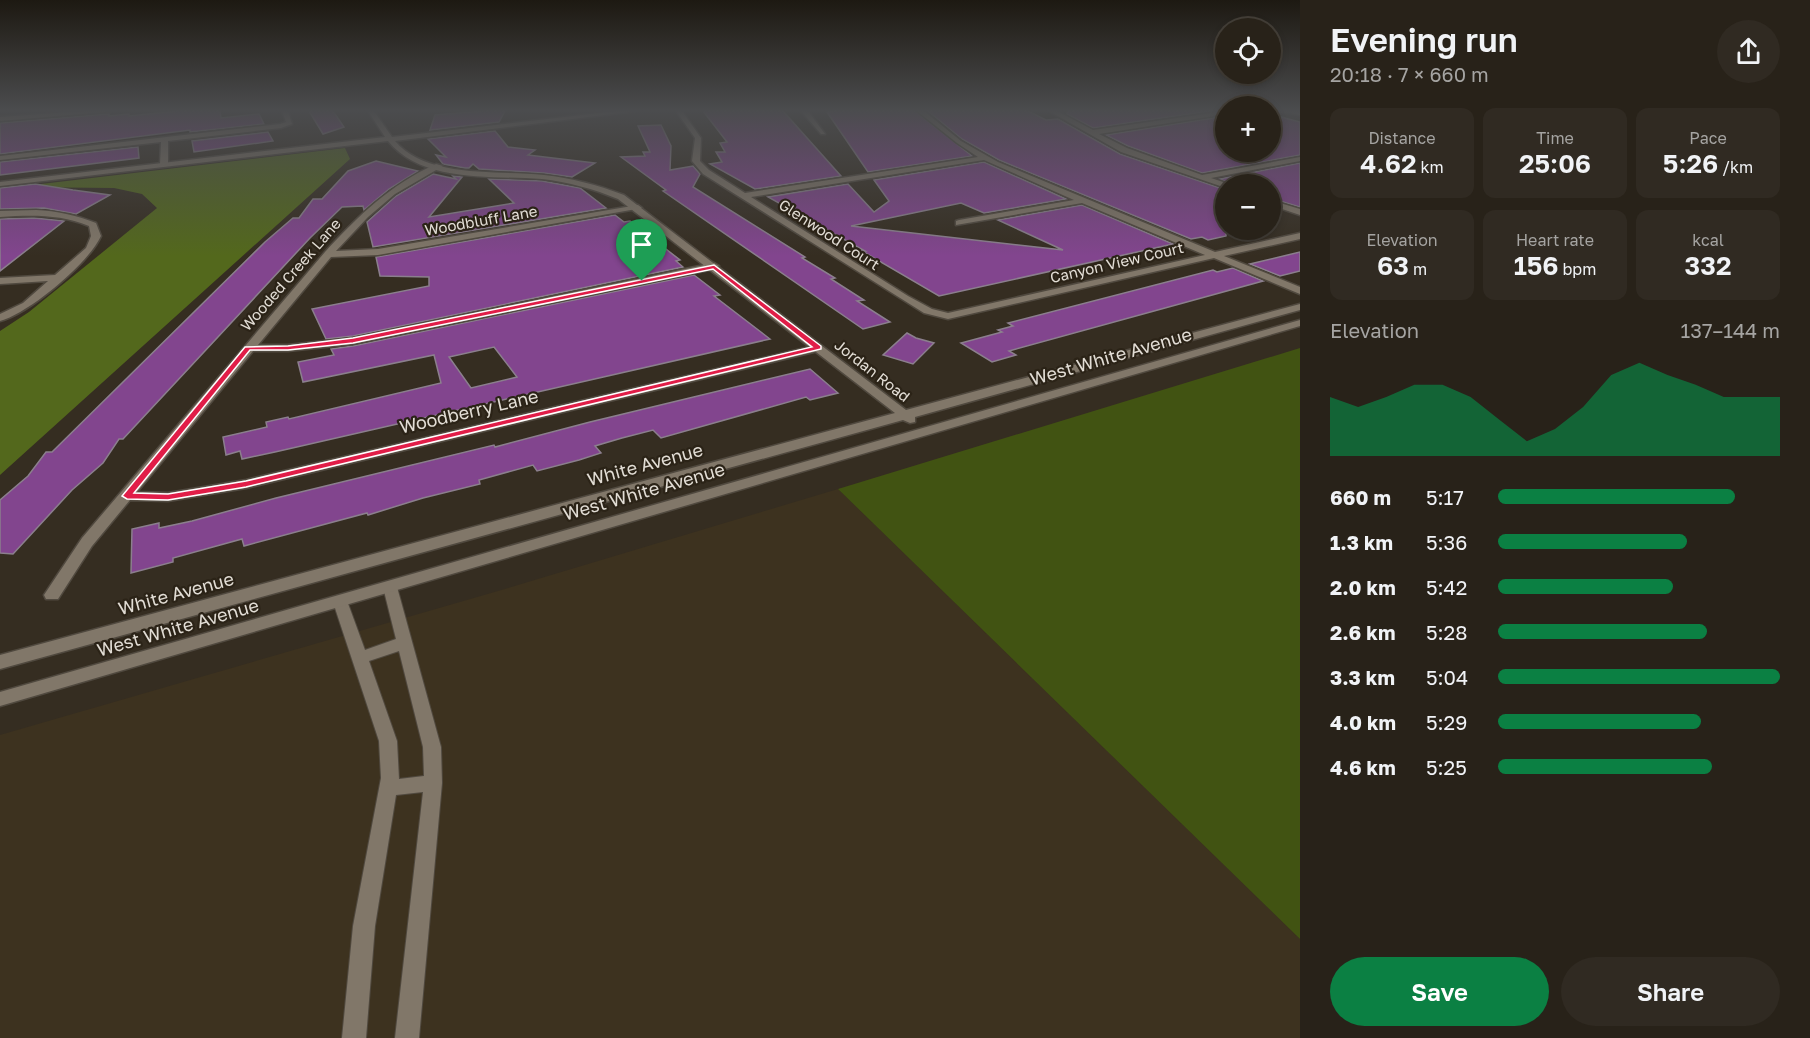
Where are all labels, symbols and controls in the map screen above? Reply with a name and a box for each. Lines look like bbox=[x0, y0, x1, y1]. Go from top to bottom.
map controls bbox=[1215, 18, 1281, 240]
button: locate bbox=[1215, 18, 1281, 84]
text: Evening run bbox=[1330, 20, 1518, 59]
button: share bbox=[1717, 20, 1780, 83]
text: 20:18 · 7 × 660 m bbox=[1330, 62, 1489, 86]
button: + bbox=[1215, 96, 1281, 162]
text: Distance bbox=[1368, 128, 1436, 148]
text: Time bbox=[1536, 128, 1574, 148]
text: Pace bbox=[1689, 128, 1727, 148]
text: 4.62 bbox=[1360, 148, 1416, 179]
text: 25:06 bbox=[1519, 148, 1591, 179]
text: 5:26 bbox=[1663, 148, 1718, 179]
text: km bbox=[1416, 157, 1444, 177]
text: /km bbox=[1718, 157, 1753, 177]
button: − bbox=[1215, 174, 1281, 240]
street label: Glenwood Court bbox=[776, 195, 883, 273]
street label: Woodbluff Lane bbox=[423, 201, 539, 239]
street label: Wooded Creek Lane bbox=[236, 214, 344, 334]
pin bbox=[616, 219, 667, 281]
icon: arrive bbox=[625, 228, 658, 261]
text: Elevation bbox=[1366, 230, 1438, 250]
text: Heart rate bbox=[1516, 230, 1594, 250]
text: kcal bbox=[1692, 230, 1724, 250]
street label: Canyon View Court bbox=[1048, 238, 1185, 286]
text: 63 bbox=[1377, 250, 1409, 281]
text: 156 bbox=[1514, 250, 1559, 281]
text: 332 bbox=[1685, 250, 1731, 281]
text: m bbox=[1409, 259, 1427, 279]
text: bpm bbox=[1559, 259, 1596, 279]
text: Elevation bbox=[1330, 318, 1419, 342]
text: 137–144 m bbox=[1681, 318, 1780, 342]
street label: West White Avenue bbox=[1027, 322, 1194, 390]
street label: Jordan Road bbox=[831, 335, 914, 405]
street label: Woodberry Lane bbox=[397, 384, 540, 438]
street label: White Avenue bbox=[584, 438, 705, 490]
street label: West White Avenue bbox=[560, 457, 727, 525]
text: 660 m bbox=[1330, 485, 1391, 509]
text: 5:17 bbox=[1426, 485, 1464, 509]
text: 1.3 km bbox=[1330, 530, 1393, 554]
text: 5:36 bbox=[1426, 530, 1467, 554]
street label: White Avenue bbox=[115, 567, 236, 619]
text: 2.0 km bbox=[1330, 575, 1396, 599]
text: 5:42 bbox=[1426, 575, 1467, 599]
street label: West White Avenue bbox=[94, 593, 261, 661]
text: 2.6 km bbox=[1330, 620, 1395, 644]
text: 5:28 bbox=[1426, 620, 1467, 644]
text: 3.3 km bbox=[1330, 665, 1395, 689]
text: 5:04 bbox=[1426, 665, 1468, 689]
text: 4.0 km bbox=[1330, 710, 1396, 734]
text: 5:29 bbox=[1426, 710, 1467, 734]
text: 4.6 km bbox=[1330, 755, 1396, 779]
text: 5:25 bbox=[1426, 755, 1467, 779]
button: Save bbox=[1330, 957, 1549, 1026]
button: Share bbox=[1561, 957, 1780, 1026]

